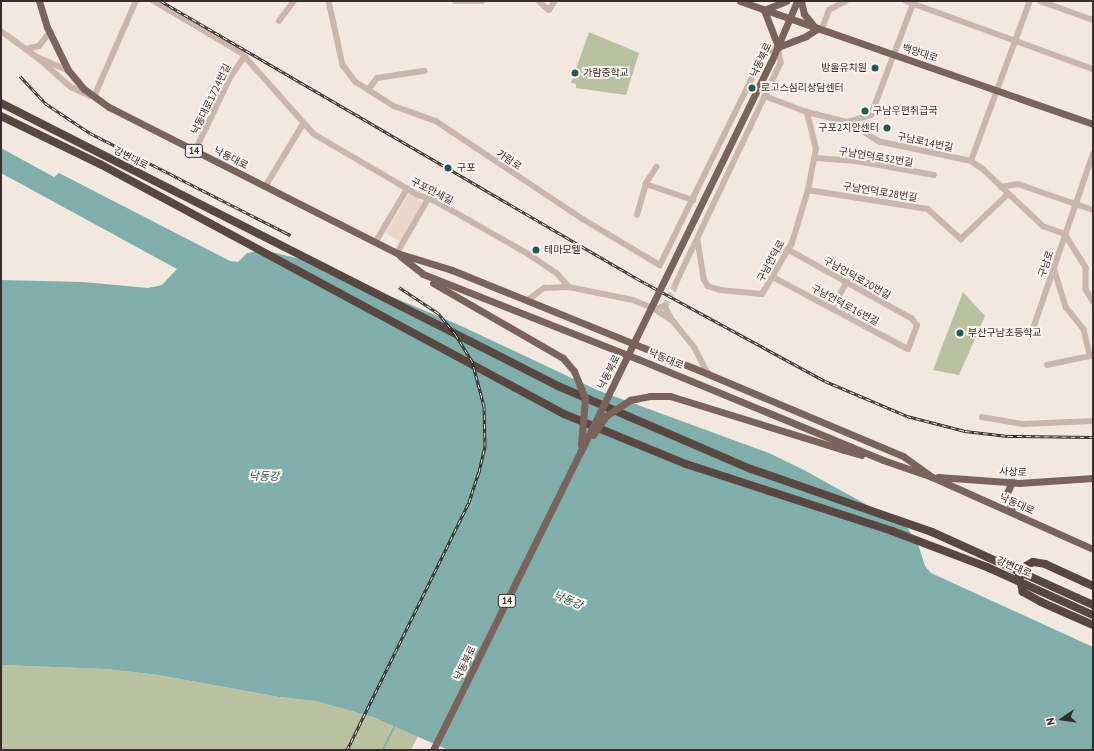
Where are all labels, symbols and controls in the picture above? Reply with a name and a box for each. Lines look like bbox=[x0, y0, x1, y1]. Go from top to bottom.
street label: 낙동북로 bbox=[748, 41, 774, 79]
street label: 백양대로 bbox=[901, 42, 939, 64]
street label: 낙동대로1724번길 bbox=[189, 62, 233, 136]
place label: 방울유치원 bbox=[821, 62, 867, 74]
marker: 방울유치원 bbox=[870, 63, 880, 73]
place label: 가람중학교 bbox=[583, 67, 629, 79]
marker: 가람중학교 bbox=[570, 68, 580, 78]
marker: 로고스심리상담센터 bbox=[746, 82, 758, 94]
place label: 로고스심리상담센터 bbox=[761, 82, 844, 94]
place label: 구남우편취급국 bbox=[873, 105, 937, 117]
marker: 구남우편취급국 bbox=[860, 106, 870, 116]
place label: 구포2치안센터 bbox=[818, 122, 879, 134]
marker: 구포2치안센터 bbox=[882, 123, 892, 133]
street label: 구남로14번길 bbox=[896, 130, 954, 154]
street label: 강변대로 bbox=[112, 144, 150, 172]
road number: 14 bbox=[184, 144, 204, 158]
street label: 낙동대로 bbox=[212, 144, 250, 172]
street label: 구남언덕로32번길 bbox=[838, 145, 914, 169]
street label: 가람로 bbox=[494, 147, 524, 173]
marker: 구포 bbox=[442, 162, 454, 174]
place label: 구포 bbox=[457, 162, 475, 174]
street label: 구포만세길 bbox=[409, 175, 455, 207]
street label: 구남언덕로28번길 bbox=[842, 180, 918, 204]
street label: 구남언덕로 bbox=[755, 238, 787, 284]
place label: 테마모텔 bbox=[544, 244, 581, 256]
marker: 테마모텔 bbox=[531, 245, 541, 255]
street label: 구남로 bbox=[1036, 249, 1056, 279]
street label: 구남언덕로20번길 bbox=[821, 254, 893, 302]
street label: 구남언덕로16번길 bbox=[809, 282, 881, 328]
place label: 부산구남초등학교 bbox=[968, 327, 1042, 339]
marker: 부산구남초등학교 bbox=[955, 328, 965, 338]
street label: 낙동대로 bbox=[647, 346, 685, 372]
street label: 낙동북로 bbox=[595, 353, 623, 391]
street label: 사상로 bbox=[999, 465, 1027, 479]
water label: 낙동강 bbox=[249, 469, 279, 483]
street label: 낙동대로 bbox=[998, 491, 1036, 517]
street label: 강변대로 bbox=[995, 554, 1033, 580]
water label: 낙동강 bbox=[551, 588, 585, 612]
road number: 14 bbox=[497, 594, 517, 608]
street label: 낙동북로 bbox=[452, 644, 478, 682]
north arrow bbox=[1042, 699, 1082, 739]
text: N bbox=[1043, 717, 1058, 727]

